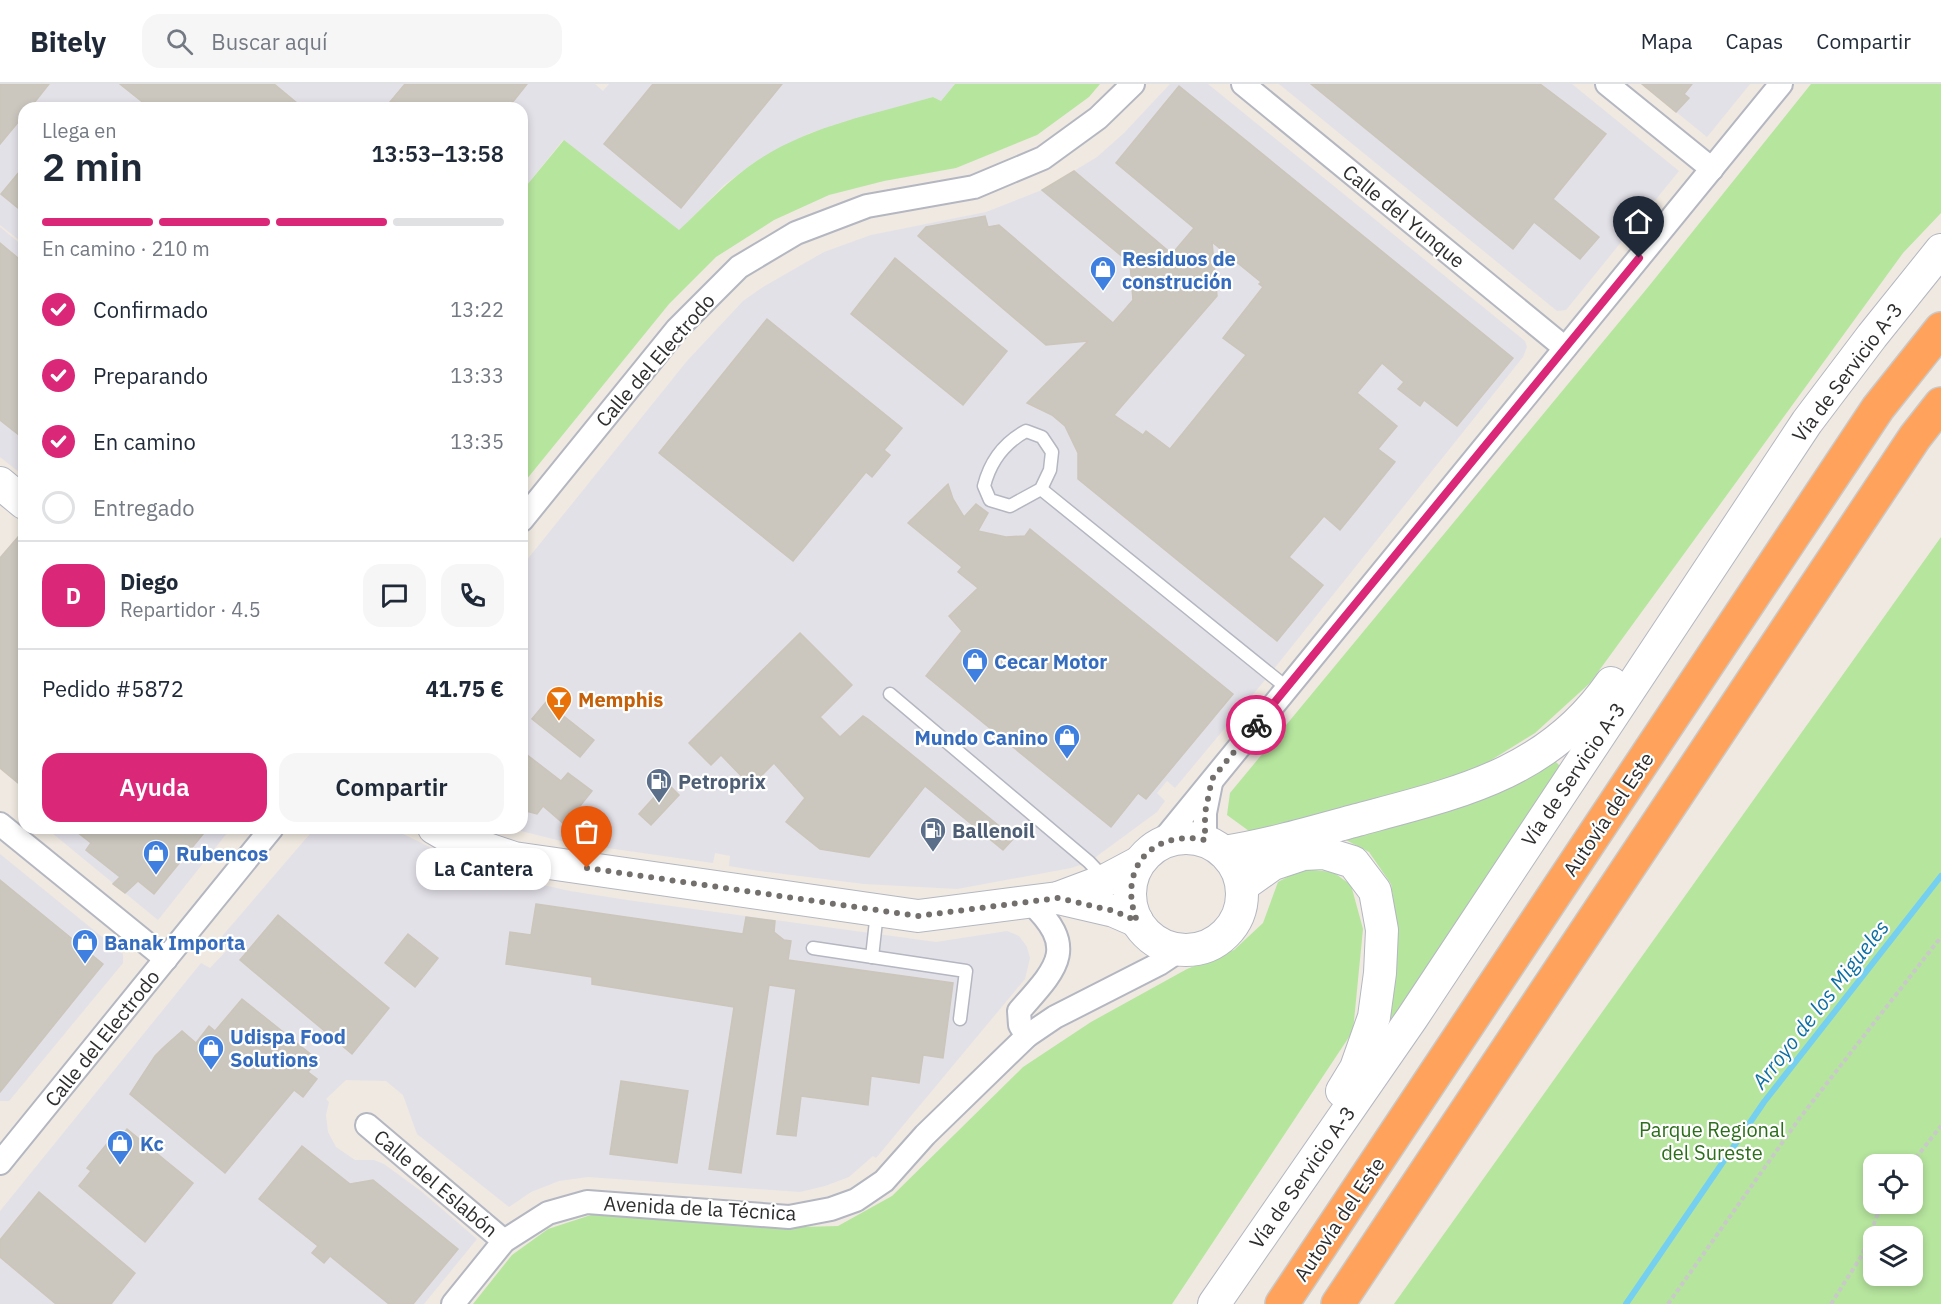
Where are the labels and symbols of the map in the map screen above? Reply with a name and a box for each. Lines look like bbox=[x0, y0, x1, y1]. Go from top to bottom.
street label: Calle del Yunque bbox=[1337, 158, 1471, 274]
pin bbox=[1613, 196, 1664, 258]
place label: Residuos de construción bbox=[1122, 245, 1236, 295]
shop icon: Residuos de construción bbox=[1088, 254, 1118, 292]
street label: Calle del Electrodo bbox=[589, 287, 721, 433]
street label: Vía de Servicio A-3 bbox=[1786, 297, 1908, 447]
shop icon: Cecar Motor bbox=[960, 646, 990, 684]
place label: Cecar Motor bbox=[994, 648, 1107, 675]
bar icon: Memphis bbox=[544, 684, 574, 722]
place label: Memphis bbox=[578, 686, 663, 713]
courier bbox=[1226, 695, 1286, 755]
street label: Vía de Servicio A-3 bbox=[1515, 697, 1631, 851]
shop icon: Mundo Canino bbox=[1052, 722, 1082, 760]
place label: Mundo Canino bbox=[914, 724, 1048, 751]
street label: Autovía del Este bbox=[1556, 747, 1660, 881]
fuel station icon: Petroprix bbox=[644, 766, 674, 804]
place label: Petroprix bbox=[678, 768, 766, 795]
pin bbox=[561, 806, 612, 868]
fuel station icon: Ballenoil bbox=[918, 815, 948, 853]
place label: Ballenoil bbox=[952, 817, 1035, 844]
shop icon: Rubencos bbox=[141, 838, 171, 876]
place label: Rubencos bbox=[176, 840, 268, 867]
callout: La Cantera bbox=[416, 847, 551, 889]
water label: Arroyo de los Migueles bbox=[1745, 914, 1895, 1095]
shop icon: Banak Importa bbox=[70, 927, 100, 965]
place label: Banak Importa bbox=[104, 929, 245, 956]
street label: Calle del Electrodo bbox=[38, 964, 166, 1112]
place label: Udispa Food Solutions bbox=[230, 1023, 346, 1073]
shop icon: Udispa Food Solutions bbox=[196, 1033, 226, 1071]
street label: Vía de Servicio A-3 bbox=[1243, 1100, 1361, 1254]
park label: Parque Regional del Sureste bbox=[1639, 1116, 1785, 1166]
street label: Calle del Eslabón bbox=[368, 1123, 504, 1243]
shop icon: Kc bbox=[105, 1128, 135, 1166]
place label: Kc bbox=[140, 1130, 164, 1157]
street label: Autovía del Este bbox=[1287, 1152, 1391, 1286]
street label: Avenida de la Técnica bbox=[603, 1189, 797, 1227]

